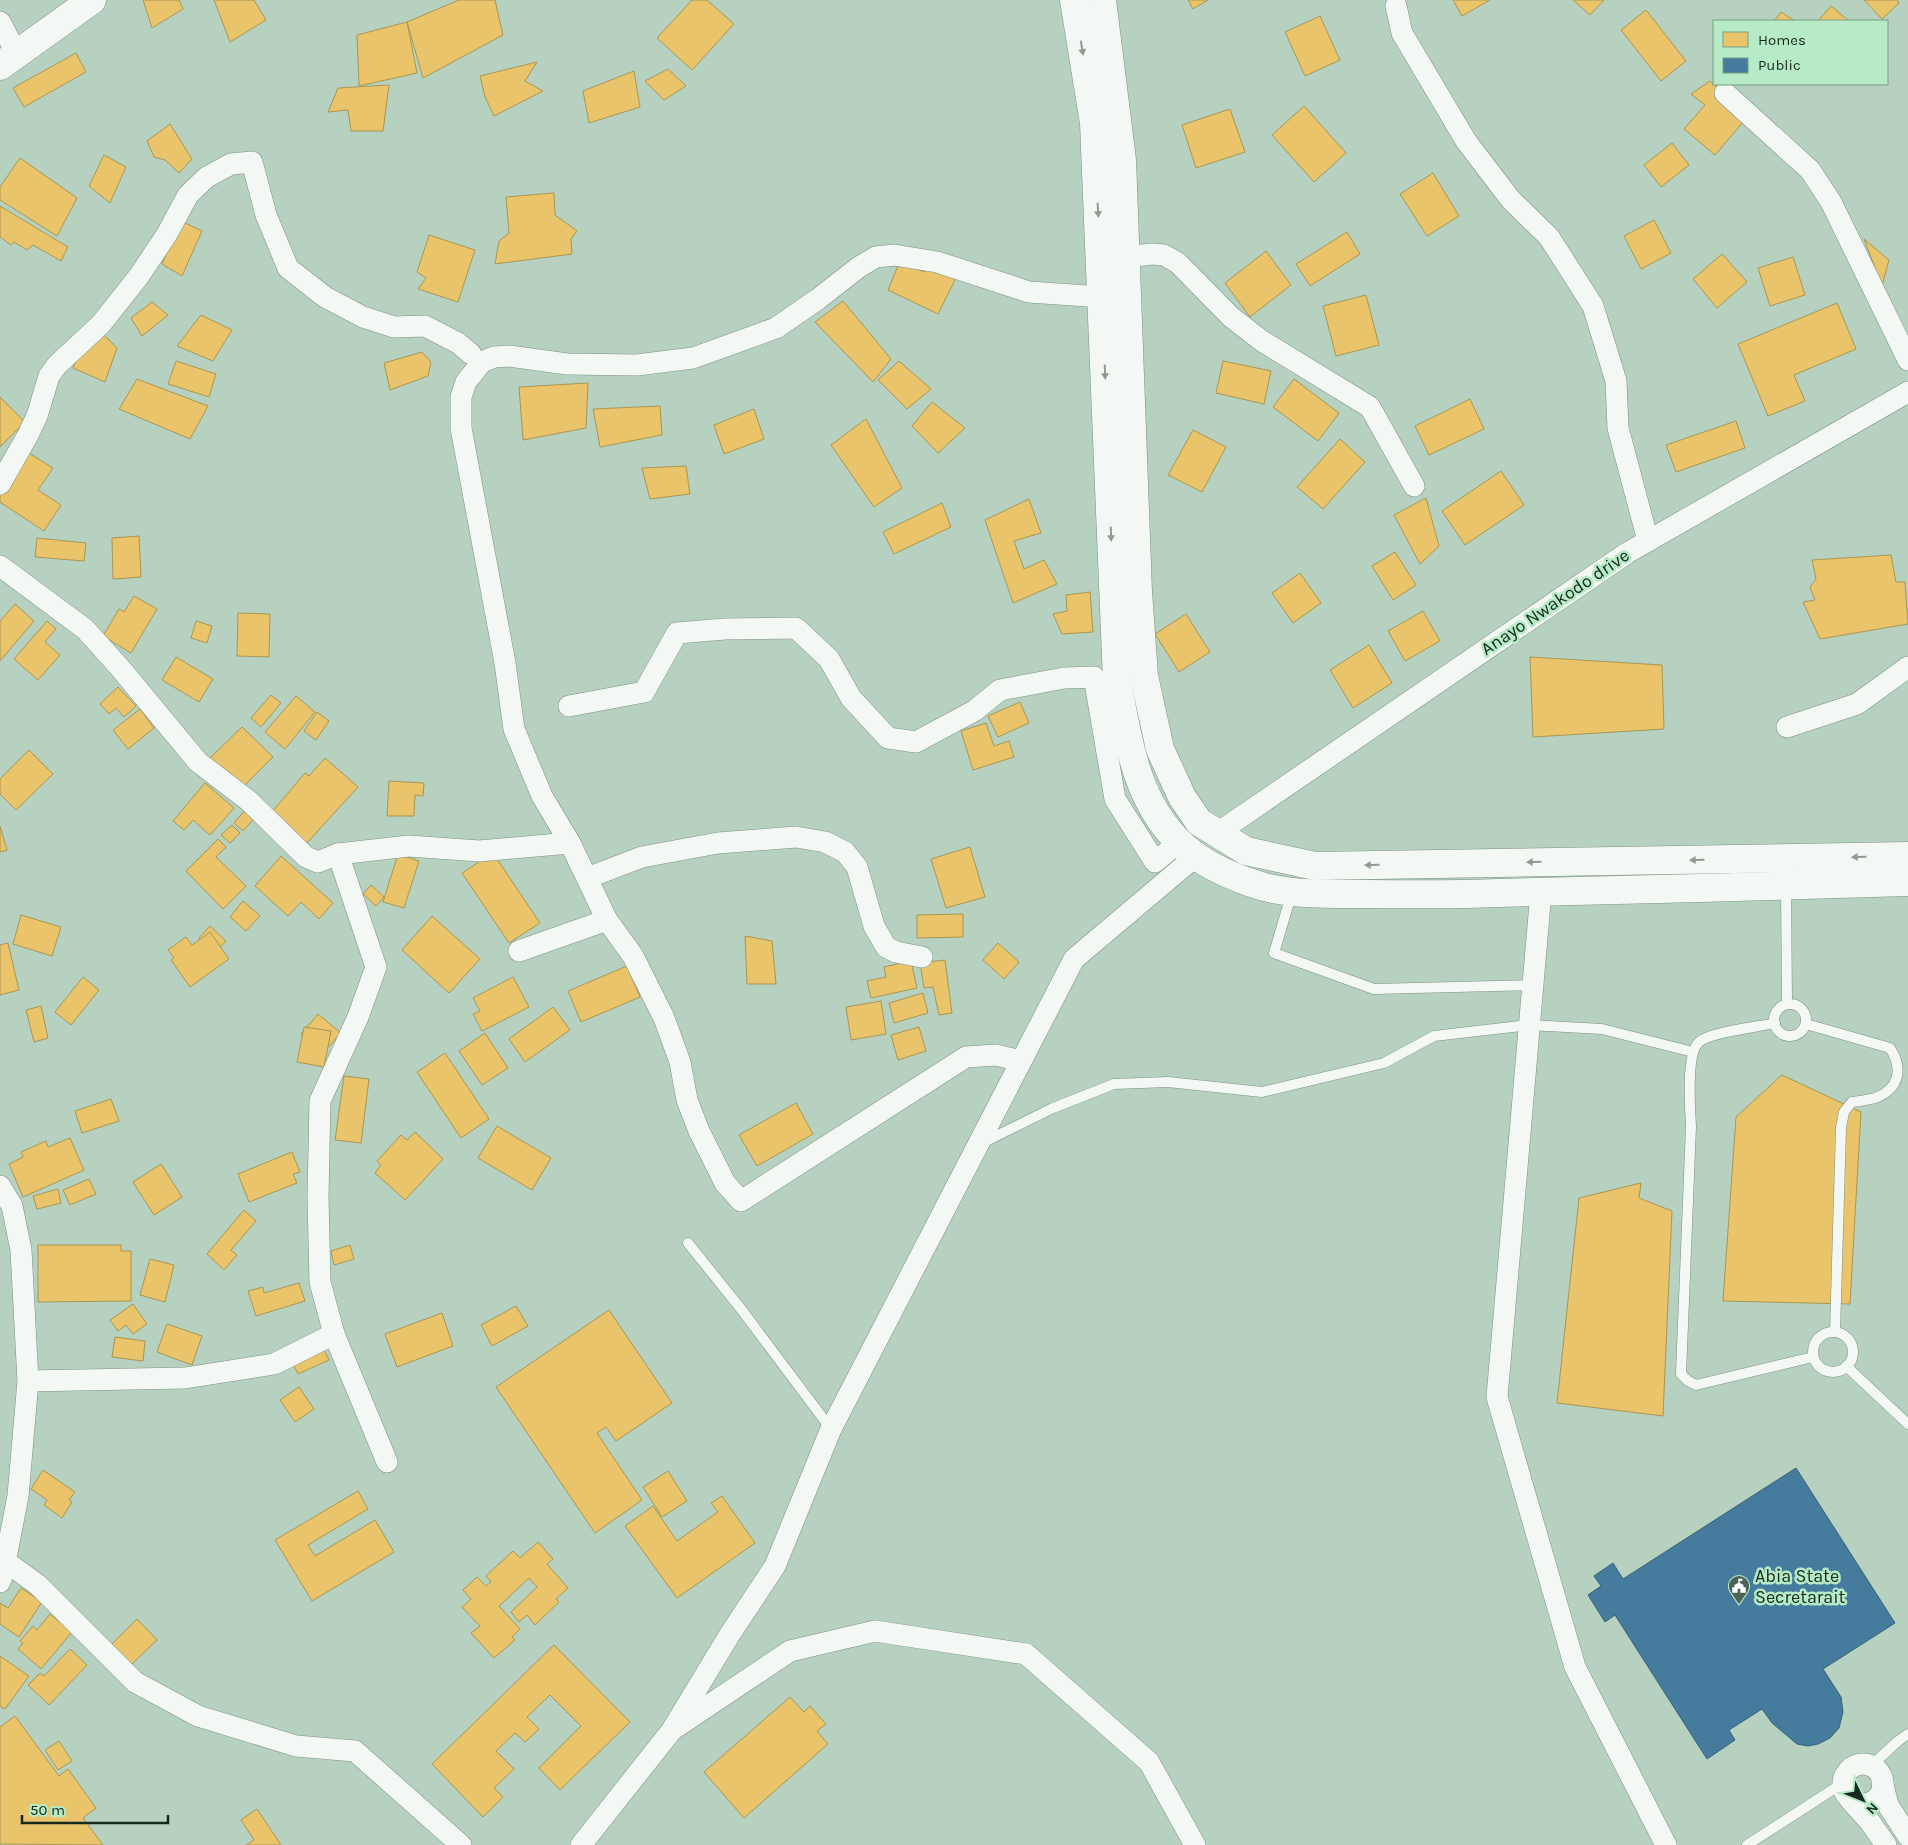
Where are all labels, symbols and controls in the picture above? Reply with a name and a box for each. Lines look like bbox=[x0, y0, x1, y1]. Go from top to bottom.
legend bbox=[1713, 20, 1888, 85]
text: Homes bbox=[1758, 31, 1806, 49]
one-way arrow bbox=[1078, 40, 1086, 56]
text: Public bbox=[1758, 56, 1801, 74]
one-way arrow bbox=[1094, 202, 1102, 218]
one-way arrow bbox=[1101, 364, 1109, 380]
one-way arrow bbox=[1107, 527, 1115, 543]
street label: Anayo Nwakodo drive bbox=[1477, 544, 1633, 660]
one-way arrow bbox=[1851, 853, 1867, 861]
one-way arrow bbox=[1689, 856, 1705, 864]
one-way arrow bbox=[1526, 859, 1542, 867]
one-way arrow bbox=[1364, 861, 1380, 869]
place label: Abia State Secretarait bbox=[1755, 1565, 1846, 1608]
public building icon: Abia State Secretarait bbox=[1727, 1574, 1751, 1605]
north arrow bbox=[1838, 1775, 1888, 1825]
scale bar bbox=[22, 1792, 169, 1824]
text: N bbox=[1862, 1799, 1882, 1818]
text: 50 m bbox=[30, 1801, 65, 1819]

